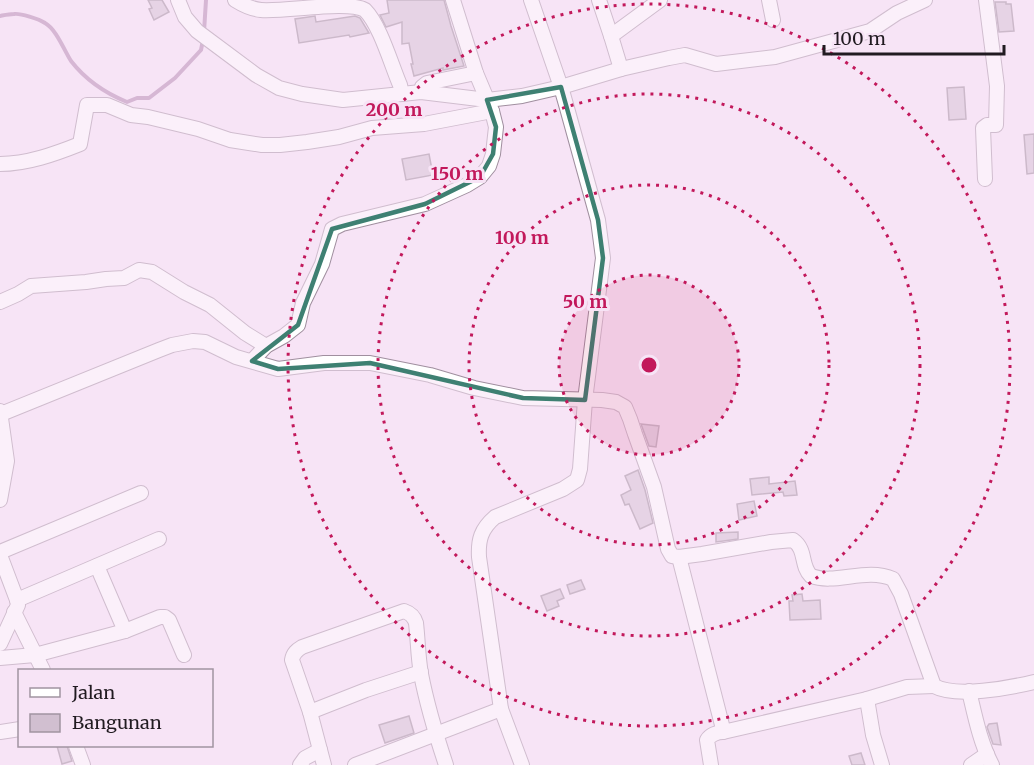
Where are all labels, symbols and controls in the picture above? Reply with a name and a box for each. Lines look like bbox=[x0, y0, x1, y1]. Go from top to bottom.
scale bar bbox=[824, 18, 1004, 56]
text: 100 m bbox=[833, 27, 886, 50]
text: 200 m bbox=[366, 98, 422, 121]
text: 150 m bbox=[431, 162, 483, 185]
text: 100 m bbox=[495, 226, 549, 249]
text: 50 m bbox=[563, 290, 607, 313]
centre of rings bbox=[639, 355, 659, 375]
legend bbox=[18, 669, 213, 747]
text: Jalan bbox=[71, 681, 115, 704]
text: Bangunan bbox=[72, 711, 162, 734]

